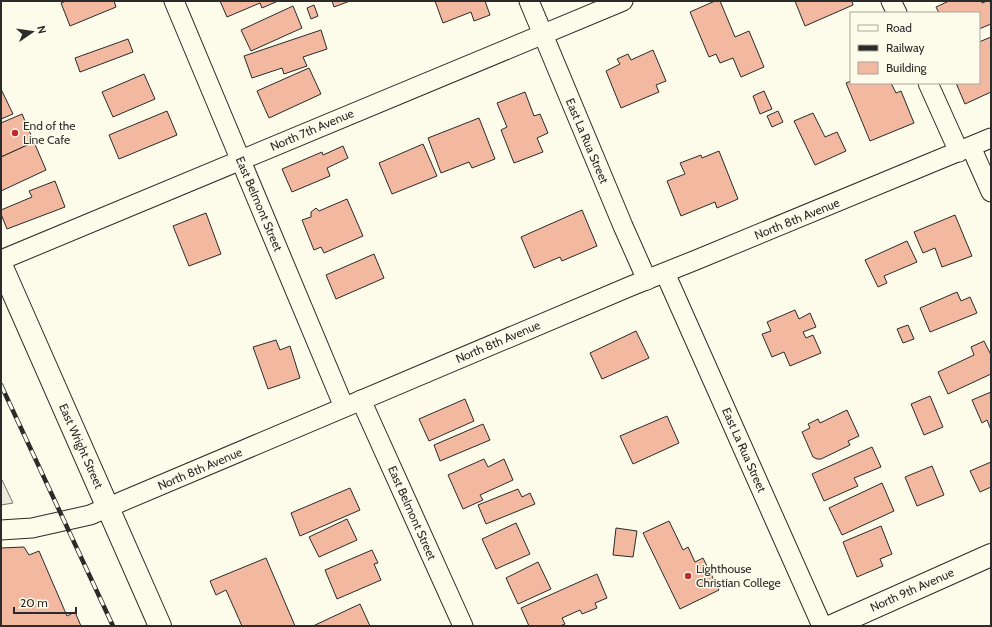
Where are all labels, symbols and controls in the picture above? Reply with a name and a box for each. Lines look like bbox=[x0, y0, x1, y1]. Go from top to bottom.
north arrow bbox=[12, 12, 52, 52]
legend bbox=[850, 12, 980, 84]
text: Road bbox=[886, 20, 912, 35]
text: N bbox=[34, 24, 49, 35]
text: Railway bbox=[886, 40, 924, 55]
text: Building bbox=[886, 60, 928, 75]
street label: East La Rua Street bbox=[563, 96, 612, 186]
street label: North 7th Avenue bbox=[268, 105, 356, 154]
place label: End of the Line Cafe bbox=[23, 118, 76, 147]
marker: End of the Line Cafe bbox=[10, 128, 20, 138]
street label: East Belmont Street bbox=[233, 154, 286, 253]
street label: North 8th Avenue bbox=[752, 195, 842, 242]
street label: North 8th Avenue bbox=[453, 317, 542, 366]
street label: East Wright Street bbox=[56, 401, 107, 491]
street label: East La Rua Street bbox=[719, 405, 770, 495]
street label: North 8th Avenue bbox=[155, 444, 244, 493]
street label: East Belmont Street bbox=[385, 463, 440, 562]
place label: Lighthouse Christian College bbox=[696, 561, 781, 590]
street label: North 9th Avenue bbox=[868, 564, 956, 615]
marker: Lighthouse Christian College bbox=[683, 571, 693, 581]
scale bar bbox=[14, 589, 76, 615]
text: 20 m bbox=[20, 595, 48, 610]

